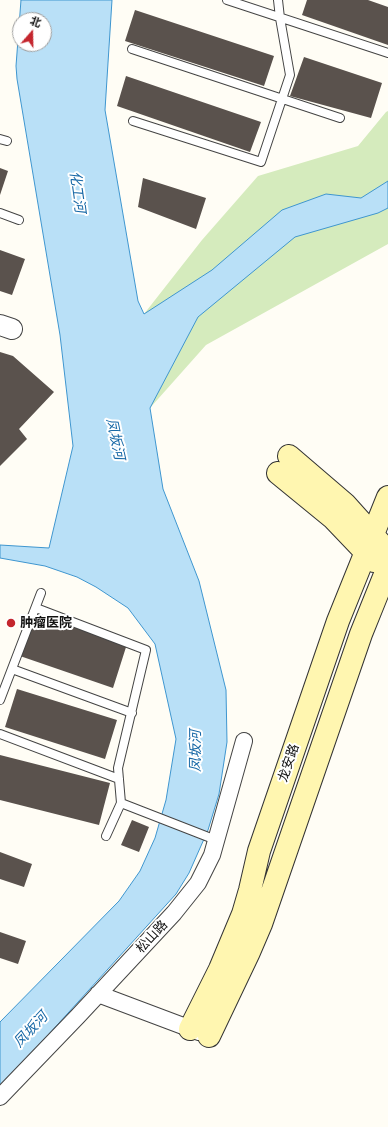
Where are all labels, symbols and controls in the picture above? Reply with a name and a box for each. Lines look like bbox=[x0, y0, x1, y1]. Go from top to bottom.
north arrow bbox=[12, 12, 52, 52]
text: 北 bbox=[28, 13, 43, 30]
water label: 化工河 bbox=[66, 170, 88, 214]
water label: 凤坂河 bbox=[102, 417, 128, 461]
place label: 肿瘤医院 bbox=[20, 615, 72, 631]
marker: 肿瘤医院 bbox=[5, 617, 17, 629]
water label: 凤坂河 bbox=[188, 730, 204, 772]
street label: 龙安路 bbox=[275, 742, 303, 784]
street label: 松山路 bbox=[133, 917, 171, 957]
water label: 凤坂河 bbox=[11, 1009, 51, 1051]

